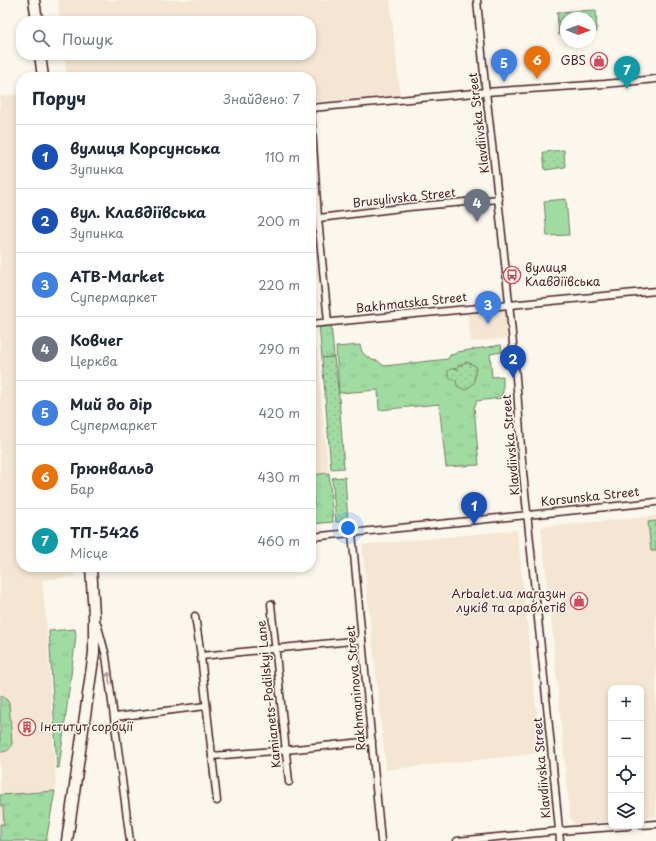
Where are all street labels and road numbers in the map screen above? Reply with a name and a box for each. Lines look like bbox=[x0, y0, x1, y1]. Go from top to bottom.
street label: Klavdiivska Street bbox=[463, 71, 493, 174]
street label: Brusylivska Street bbox=[352, 183, 457, 211]
street label: Bakhmatska Street bbox=[354, 287, 468, 317]
street label: Klavdiivska Street bbox=[497, 393, 523, 496]
street label: Korsunska Street bbox=[540, 482, 640, 510]
street label: Kamianets-Podilskyi Lane bbox=[251, 619, 285, 769]
street label: Rakhmaninova Street bbox=[341, 625, 369, 751]
street label: Klavdiivska Street bbox=[528, 716, 554, 819]

